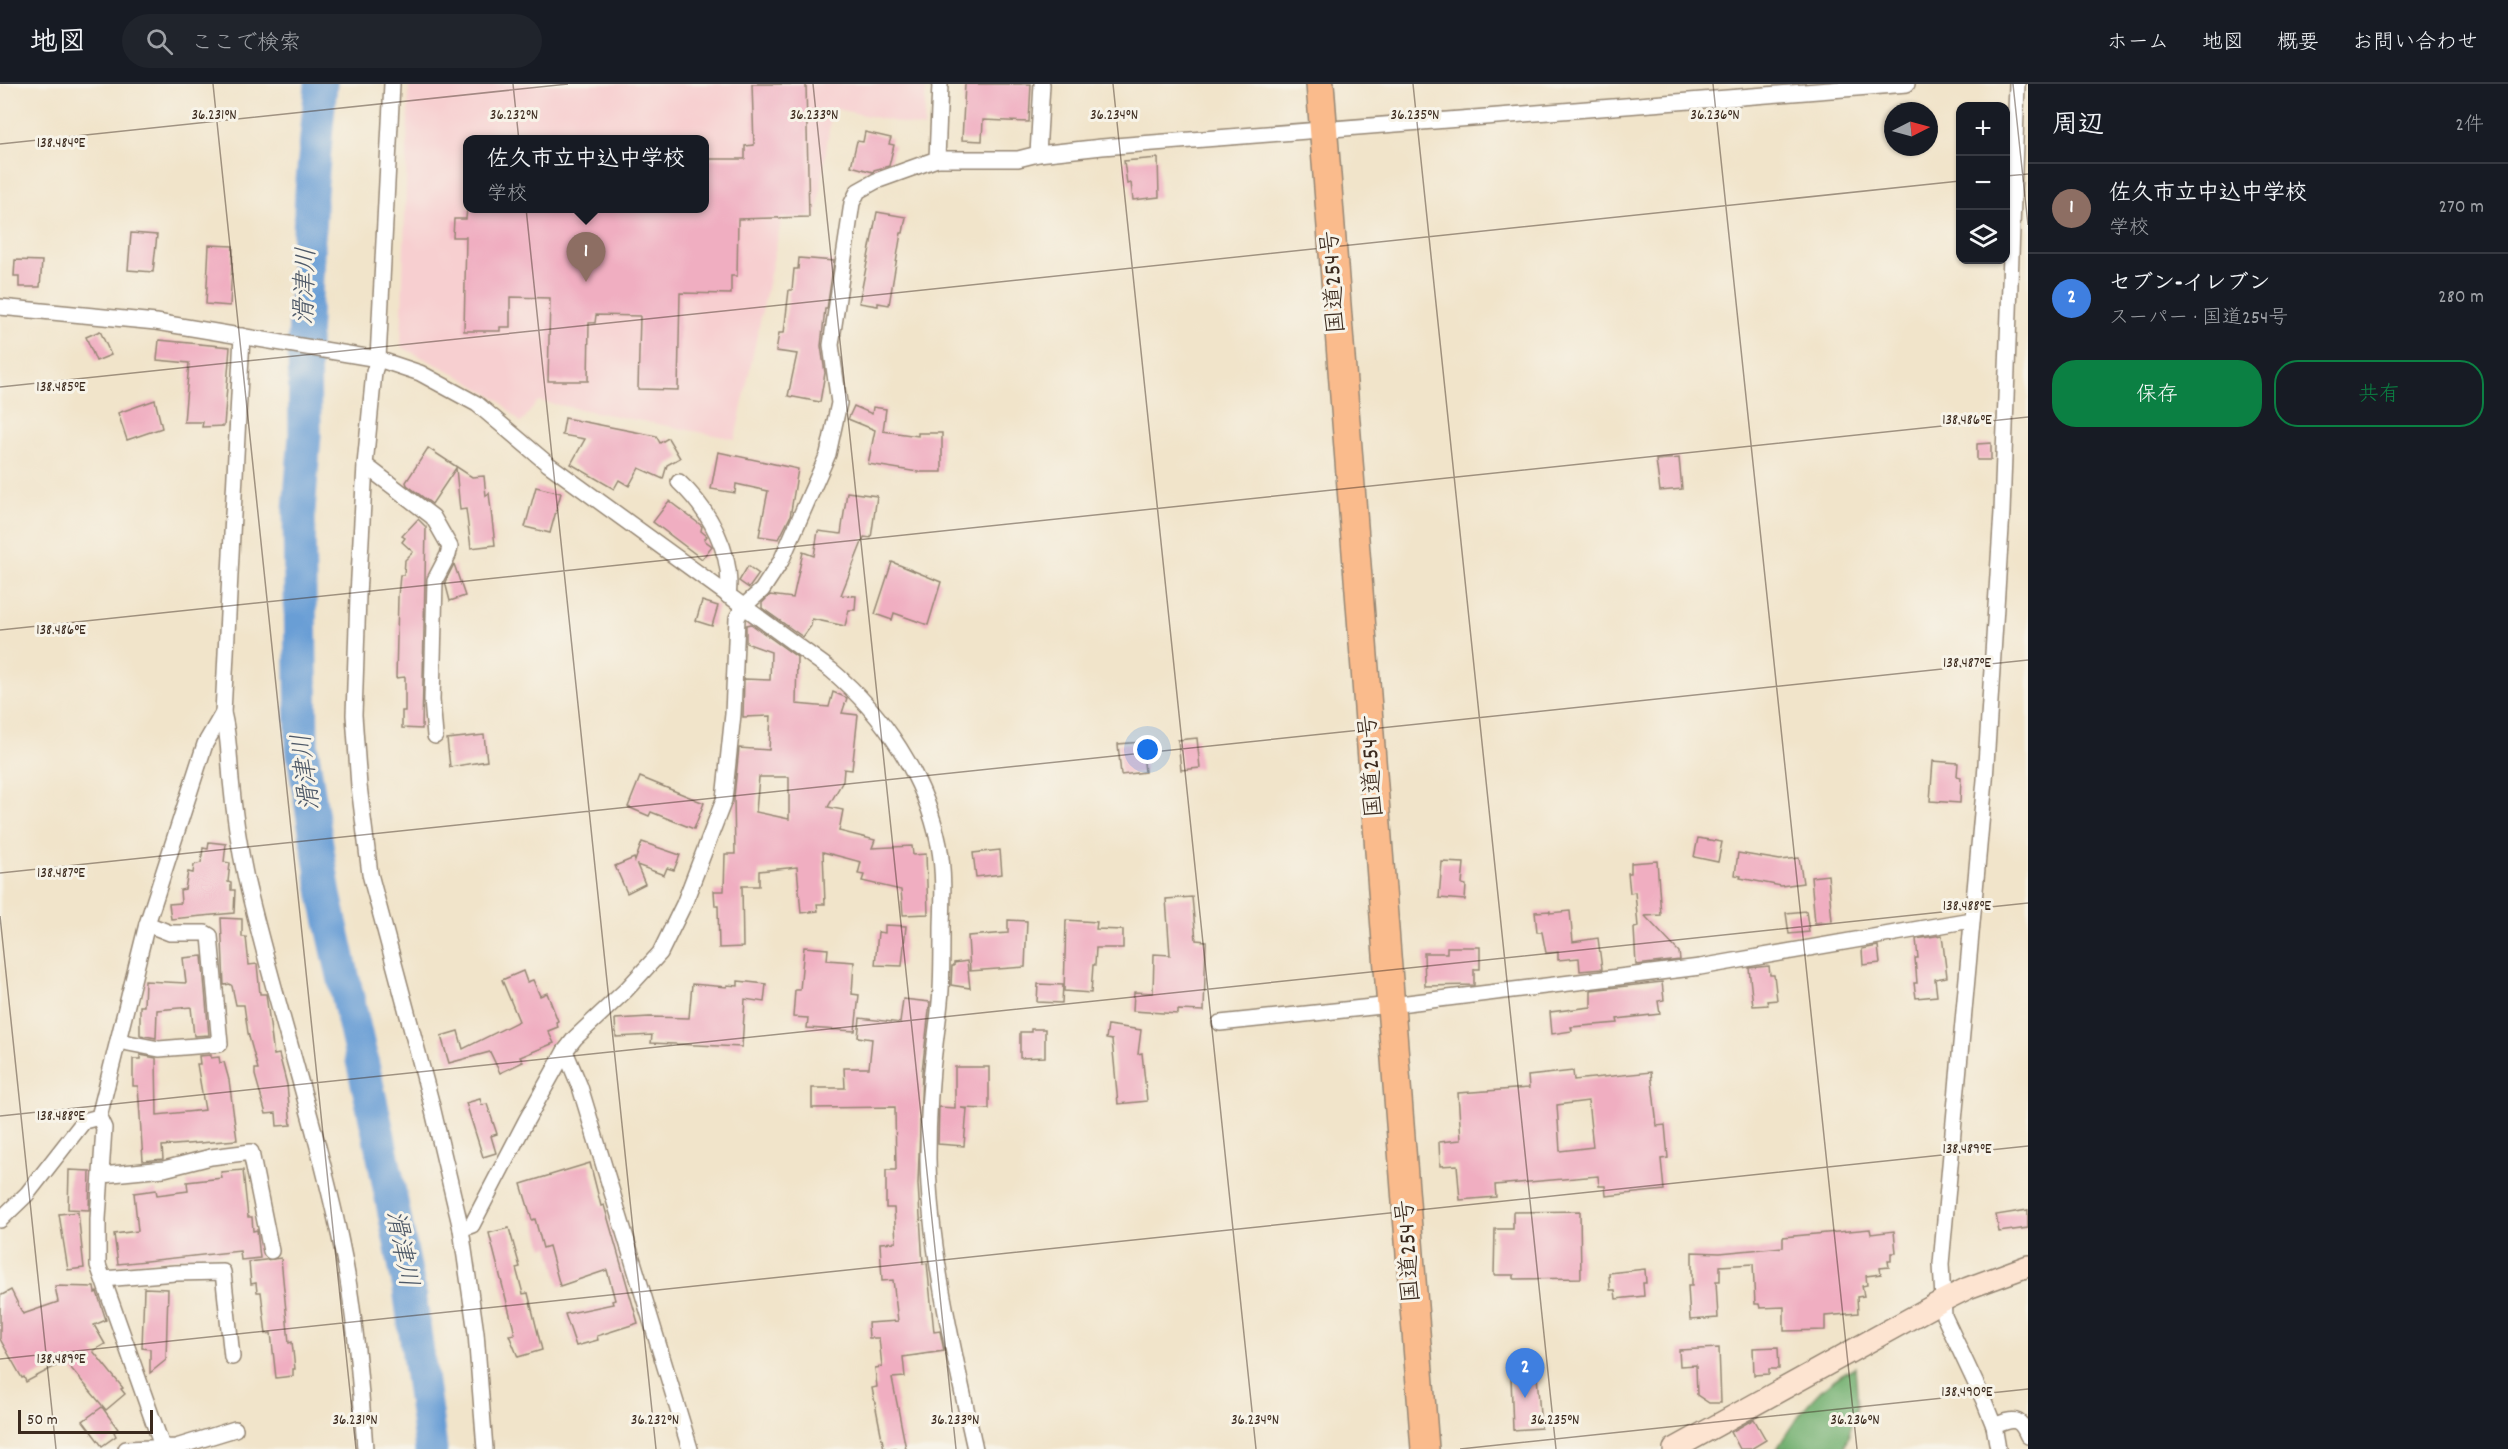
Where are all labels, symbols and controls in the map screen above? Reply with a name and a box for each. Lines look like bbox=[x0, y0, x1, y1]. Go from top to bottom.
search box bbox=[122, 14, 542, 68]
text: 地図 bbox=[30, 25, 86, 65]
icon: search bbox=[143, 25, 176, 58]
text: ここで検索 bbox=[191, 29, 301, 60]
text: ホーム bbox=[2107, 29, 2169, 59]
text: 地図 bbox=[2202, 29, 2244, 59]
text: 概要 bbox=[2277, 29, 2319, 59]
text: お問い合わせ bbox=[2352, 29, 2478, 59]
north arrow bbox=[1884, 102, 1938, 156]
map controls bbox=[1956, 102, 2010, 264]
button: + bbox=[1956, 102, 2010, 156]
text: 36.231°N bbox=[191, 105, 237, 127]
text: 36.232°N bbox=[490, 105, 538, 127]
text: 36.233°N bbox=[790, 105, 838, 127]
text: 36.234°N bbox=[1090, 105, 1138, 127]
text: 36.235°N bbox=[1391, 105, 1439, 127]
text: 36.236°N bbox=[1690, 105, 1740, 127]
text: 周辺 bbox=[2052, 108, 2104, 145]
text: 2件 bbox=[2455, 112, 2484, 140]
text: 138.484°E bbox=[37, 133, 85, 155]
popup bbox=[463, 135, 709, 213]
text: 佐久市立中込中学校 bbox=[487, 145, 685, 176]
button: − bbox=[1956, 156, 2010, 210]
text: 佐久市立中込中学校 bbox=[2109, 179, 2307, 210]
text: 学校 bbox=[487, 181, 527, 209]
text: 1 bbox=[2069, 194, 2074, 222]
text: 270 m bbox=[2438, 194, 2484, 222]
button: layers bbox=[1956, 210, 2010, 264]
text: 学校 bbox=[2109, 215, 2149, 243]
street label: 国道254号 bbox=[1314, 229, 1356, 335]
pin: 1 bbox=[566, 232, 606, 282]
water label: 滑津川 bbox=[287, 246, 327, 326]
text: セブン-イレブン bbox=[2109, 269, 2271, 300]
text: 2 bbox=[2067, 284, 2076, 312]
text: 280 m bbox=[2438, 284, 2484, 312]
text: スーパー · 国道254号 bbox=[2109, 305, 2288, 333]
button: 保存 bbox=[2052, 360, 2262, 427]
button: 共有 bbox=[2274, 360, 2484, 427]
text: 138.485°E bbox=[36, 377, 86, 399]
text: 138.486°E bbox=[1942, 410, 1992, 432]
text: 138.486°E bbox=[36, 620, 86, 642]
text: 138.487°E bbox=[1943, 653, 1991, 675]
street label: 国道254号 bbox=[1352, 713, 1394, 819]
water label: 滑津川 bbox=[285, 731, 331, 813]
your location bbox=[1133, 735, 1162, 764]
text: 138.487°E bbox=[37, 863, 85, 885]
text: 138.488°E bbox=[1943, 896, 1991, 918]
text: 138.488°E bbox=[37, 1106, 85, 1128]
text: 138.489°E bbox=[1942, 1139, 1992, 1161]
street label: 国道254号 bbox=[1389, 1198, 1431, 1304]
water label: 滑津川 bbox=[374, 1207, 426, 1291]
pin: 2 bbox=[1506, 1348, 1544, 1398]
text: 138.489°E bbox=[36, 1349, 86, 1371]
text: 138.490°E bbox=[1941, 1382, 1993, 1404]
scale bar bbox=[18, 1407, 153, 1434]
text: 50 m bbox=[27, 1409, 58, 1432]
text: 36.231°N bbox=[332, 1410, 378, 1432]
text: 36.232°N bbox=[631, 1410, 679, 1432]
text: 36.233°N bbox=[931, 1410, 979, 1432]
text: 36.234°N bbox=[1231, 1410, 1279, 1432]
text: 36.235°N bbox=[1531, 1410, 1579, 1432]
text: 36.236°N bbox=[1830, 1410, 1880, 1432]

